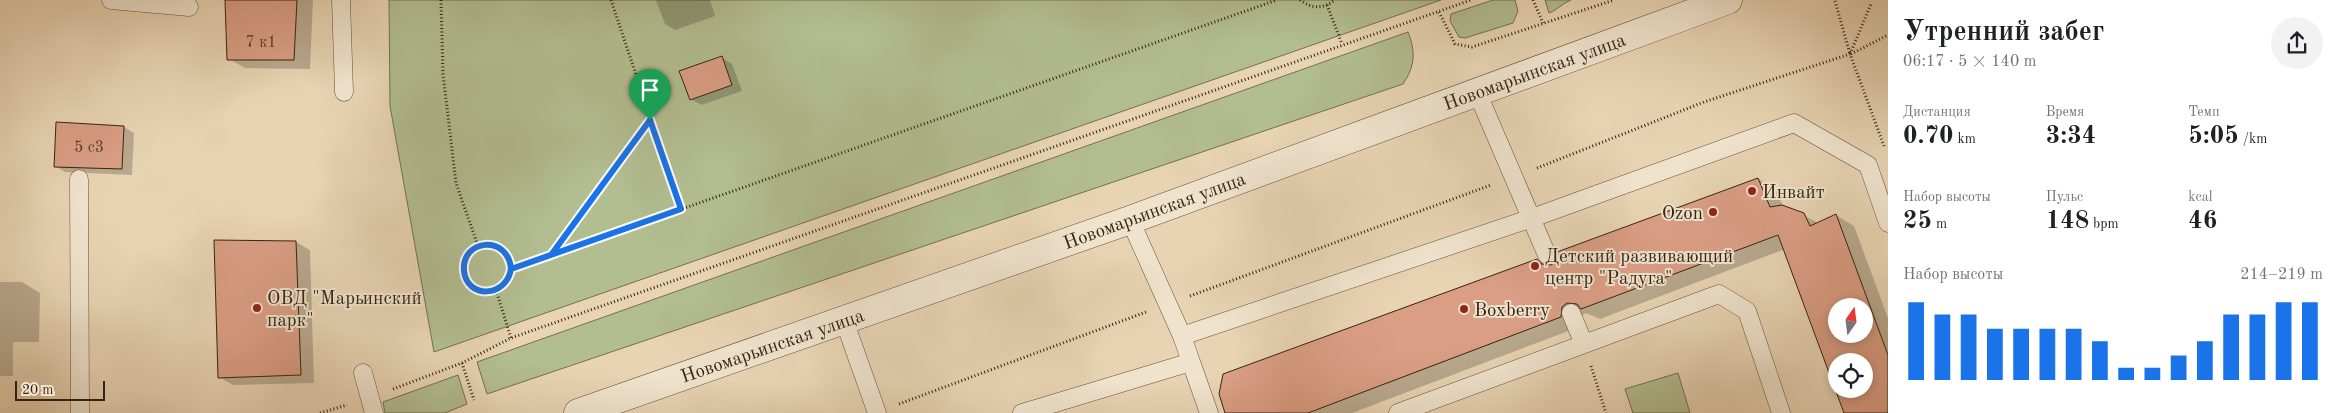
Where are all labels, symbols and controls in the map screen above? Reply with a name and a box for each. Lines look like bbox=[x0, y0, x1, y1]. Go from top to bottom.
button: share bbox=[2271, 17, 2323, 69]
text: Утренний забег bbox=[1903, 19, 2104, 47]
street label: Новомарьинская улица bbox=[1441, 31, 1629, 115]
house number: 7 к1 bbox=[245, 35, 277, 51]
text: 06:17 · 5 × 140 m bbox=[1903, 54, 2036, 70]
pin bbox=[629, 69, 671, 120]
icon: arrive bbox=[636, 76, 664, 104]
text: Дистанция bbox=[1903, 105, 1971, 119]
text: Время bbox=[2046, 105, 2084, 119]
text: Темп bbox=[2188, 105, 2220, 119]
text: 0.70 bbox=[1903, 124, 1954, 149]
text: 3:34 bbox=[2046, 124, 2096, 149]
text: 5:05 bbox=[2188, 124, 2239, 149]
text: km bbox=[1954, 132, 1976, 146]
text: /km bbox=[2239, 132, 2267, 146]
house number: 5 с3 bbox=[74, 140, 104, 156]
street label: Новомарьинская улица bbox=[1061, 170, 1249, 254]
place label: Инвайт bbox=[1762, 184, 1825, 203]
marker: Инвайт bbox=[1746, 185, 1758, 197]
text: Набор высоты bbox=[1903, 190, 1991, 204]
text: Пульс bbox=[2046, 190, 2083, 204]
text: kcal bbox=[2188, 190, 2212, 204]
place label: Ozon bbox=[1662, 205, 1703, 224]
marker: Ozon bbox=[1707, 206, 1719, 218]
text: 25 bbox=[1903, 209, 1932, 234]
text: 148 bbox=[2046, 209, 2089, 234]
text: 46 bbox=[2188, 209, 2217, 234]
text: m bbox=[1932, 217, 1947, 231]
text: bpm bbox=[2089, 217, 2119, 231]
place label: Детский развивающий центр "Радуга" bbox=[1545, 248, 1733, 289]
marker: Детский развивающий центр "Радуга" bbox=[1529, 260, 1541, 272]
text: Набор высоты bbox=[1903, 267, 2003, 283]
text: 214–219 m bbox=[2240, 267, 2323, 283]
place label: ОВД "Марьинский парк" bbox=[267, 290, 422, 331]
north arrow bbox=[1828, 298, 1872, 342]
map controls bbox=[1828, 298, 1873, 398]
marker: ОВД "Марьинский парк" bbox=[251, 302, 263, 314]
place label: Boxberry bbox=[1474, 302, 1550, 321]
marker: Boxberry bbox=[1458, 303, 1470, 315]
street label: Новомарьинская улица bbox=[679, 307, 868, 388]
button: locate bbox=[1828, 353, 1873, 398]
scale bar bbox=[15, 378, 105, 401]
text: 20 m bbox=[22, 383, 53, 397]

